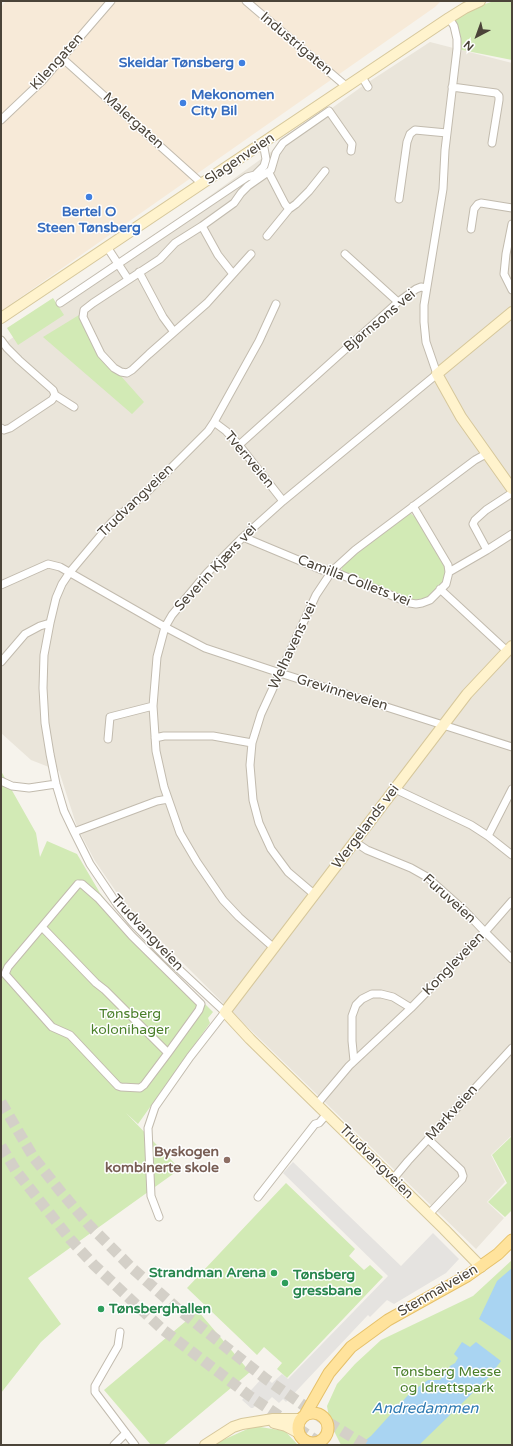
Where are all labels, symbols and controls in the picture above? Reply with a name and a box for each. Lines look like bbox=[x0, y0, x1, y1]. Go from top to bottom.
street label: Industrigaten bbox=[257, 9, 335, 79]
north arrow bbox=[457, 16, 497, 56]
street label: Kilengaten bbox=[27, 30, 87, 94]
text: N bbox=[461, 38, 476, 53]
place label: Skeidar Tønsberg bbox=[119, 55, 234, 71]
marker: Skeidar Tønsberg bbox=[237, 58, 247, 68]
place label: Mekonomen City Bil bbox=[191, 87, 275, 120]
street label: Malergaten bbox=[99, 89, 167, 153]
marker: Mekonomen City Bil bbox=[178, 98, 188, 108]
street label: Slagenveien bbox=[202, 130, 278, 188]
marker: Bertel O Steen Tønsberg bbox=[84, 192, 94, 202]
place label: Bertel O Steen Tønsberg bbox=[37, 204, 141, 236]
street label: Bjørnsons vei bbox=[341, 286, 419, 356]
street label: Tverrveien bbox=[220, 428, 278, 492]
street label: Trudvangveien bbox=[95, 461, 177, 541]
street label: Severin Kjærs vei bbox=[171, 521, 261, 615]
street label: Camilla Collets vei bbox=[295, 552, 413, 610]
street label: Welhavens vei bbox=[266, 600, 320, 692]
street label: Grevinneveien bbox=[294, 671, 390, 715]
street label: Wergelands vei bbox=[329, 782, 403, 872]
street label: Furuveien bbox=[419, 871, 479, 927]
street label: Trudvangveien bbox=[107, 891, 187, 975]
street label: Kongleveien bbox=[420, 929, 488, 999]
park label: Tønsberg kolonihager bbox=[91, 1006, 169, 1038]
street label: Markveien bbox=[422, 1082, 482, 1144]
street label: Trudvangveien bbox=[335, 1121, 417, 1203]
place label: Byskogen kombinerte skole bbox=[105, 1144, 219, 1176]
marker: Byskogen kombinerte skole bbox=[222, 1155, 232, 1165]
street label: Stenmalveien bbox=[395, 1261, 481, 1321]
place label: Strandman Arena bbox=[149, 1265, 266, 1281]
place label: Tønsberg gressbane bbox=[293, 1267, 362, 1300]
marker: Strandman Arena bbox=[269, 1268, 279, 1278]
marker: Tønsberg gressbane bbox=[280, 1278, 290, 1288]
place label: Tønsberghallen bbox=[109, 1301, 211, 1317]
marker: Tønsberghallen bbox=[96, 1304, 106, 1314]
park label: Tønsberg Messe og Idrettspark bbox=[393, 1364, 501, 1396]
water label: Andredammen bbox=[372, 1400, 478, 1418]

